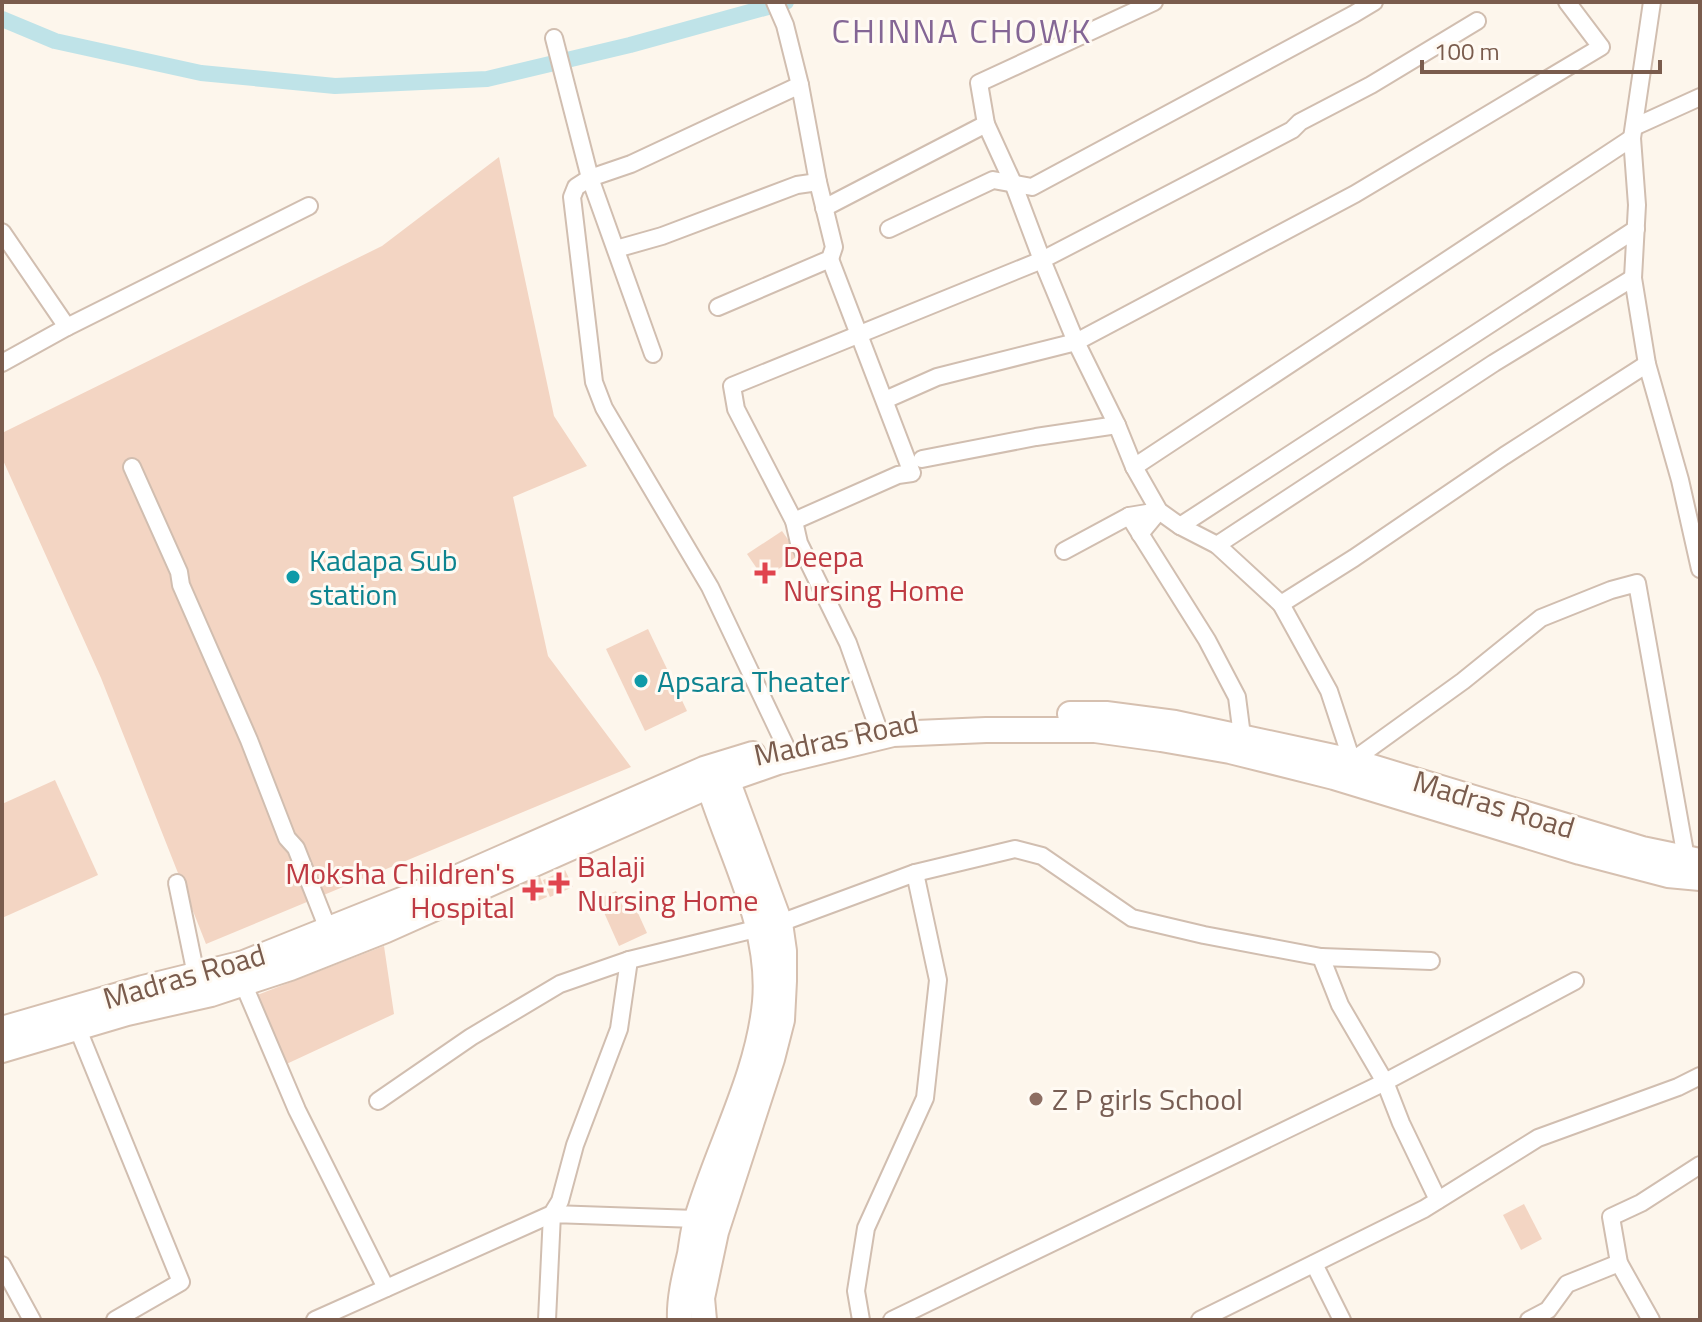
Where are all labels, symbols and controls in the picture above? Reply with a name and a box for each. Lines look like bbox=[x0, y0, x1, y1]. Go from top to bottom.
district label: CHINNA CHOWK bbox=[832, 4, 1092, 56]
scale bar bbox=[1422, 24, 1660, 74]
text: 100 m bbox=[1434, 33, 1500, 69]
place label: Deepa Nursing Home bbox=[783, 533, 964, 613]
place label: Kadapa Sub station bbox=[309, 537, 457, 617]
marker: Deepa Nursing Home bbox=[754, 562, 776, 584]
marker: Kadapa Sub station bbox=[284, 568, 302, 586]
place label: Apsara Theater bbox=[657, 658, 850, 704]
marker: Apsara Theater bbox=[632, 672, 650, 690]
street label: Madras Road bbox=[750, 698, 922, 778]
street label: Madras Road bbox=[1407, 758, 1581, 850]
place label: Balaji Nursing Home bbox=[577, 843, 758, 923]
place label: Moksha Children's Hospital bbox=[285, 850, 515, 930]
marker: Balaji Nursing Home bbox=[548, 872, 570, 894]
marker: Moksha Children's Hospital bbox=[522, 879, 544, 901]
street label: Madras Road bbox=[97, 931, 271, 1021]
place label: Z P girls School bbox=[1052, 1076, 1243, 1122]
marker: Z P girls School bbox=[1027, 1090, 1045, 1108]

